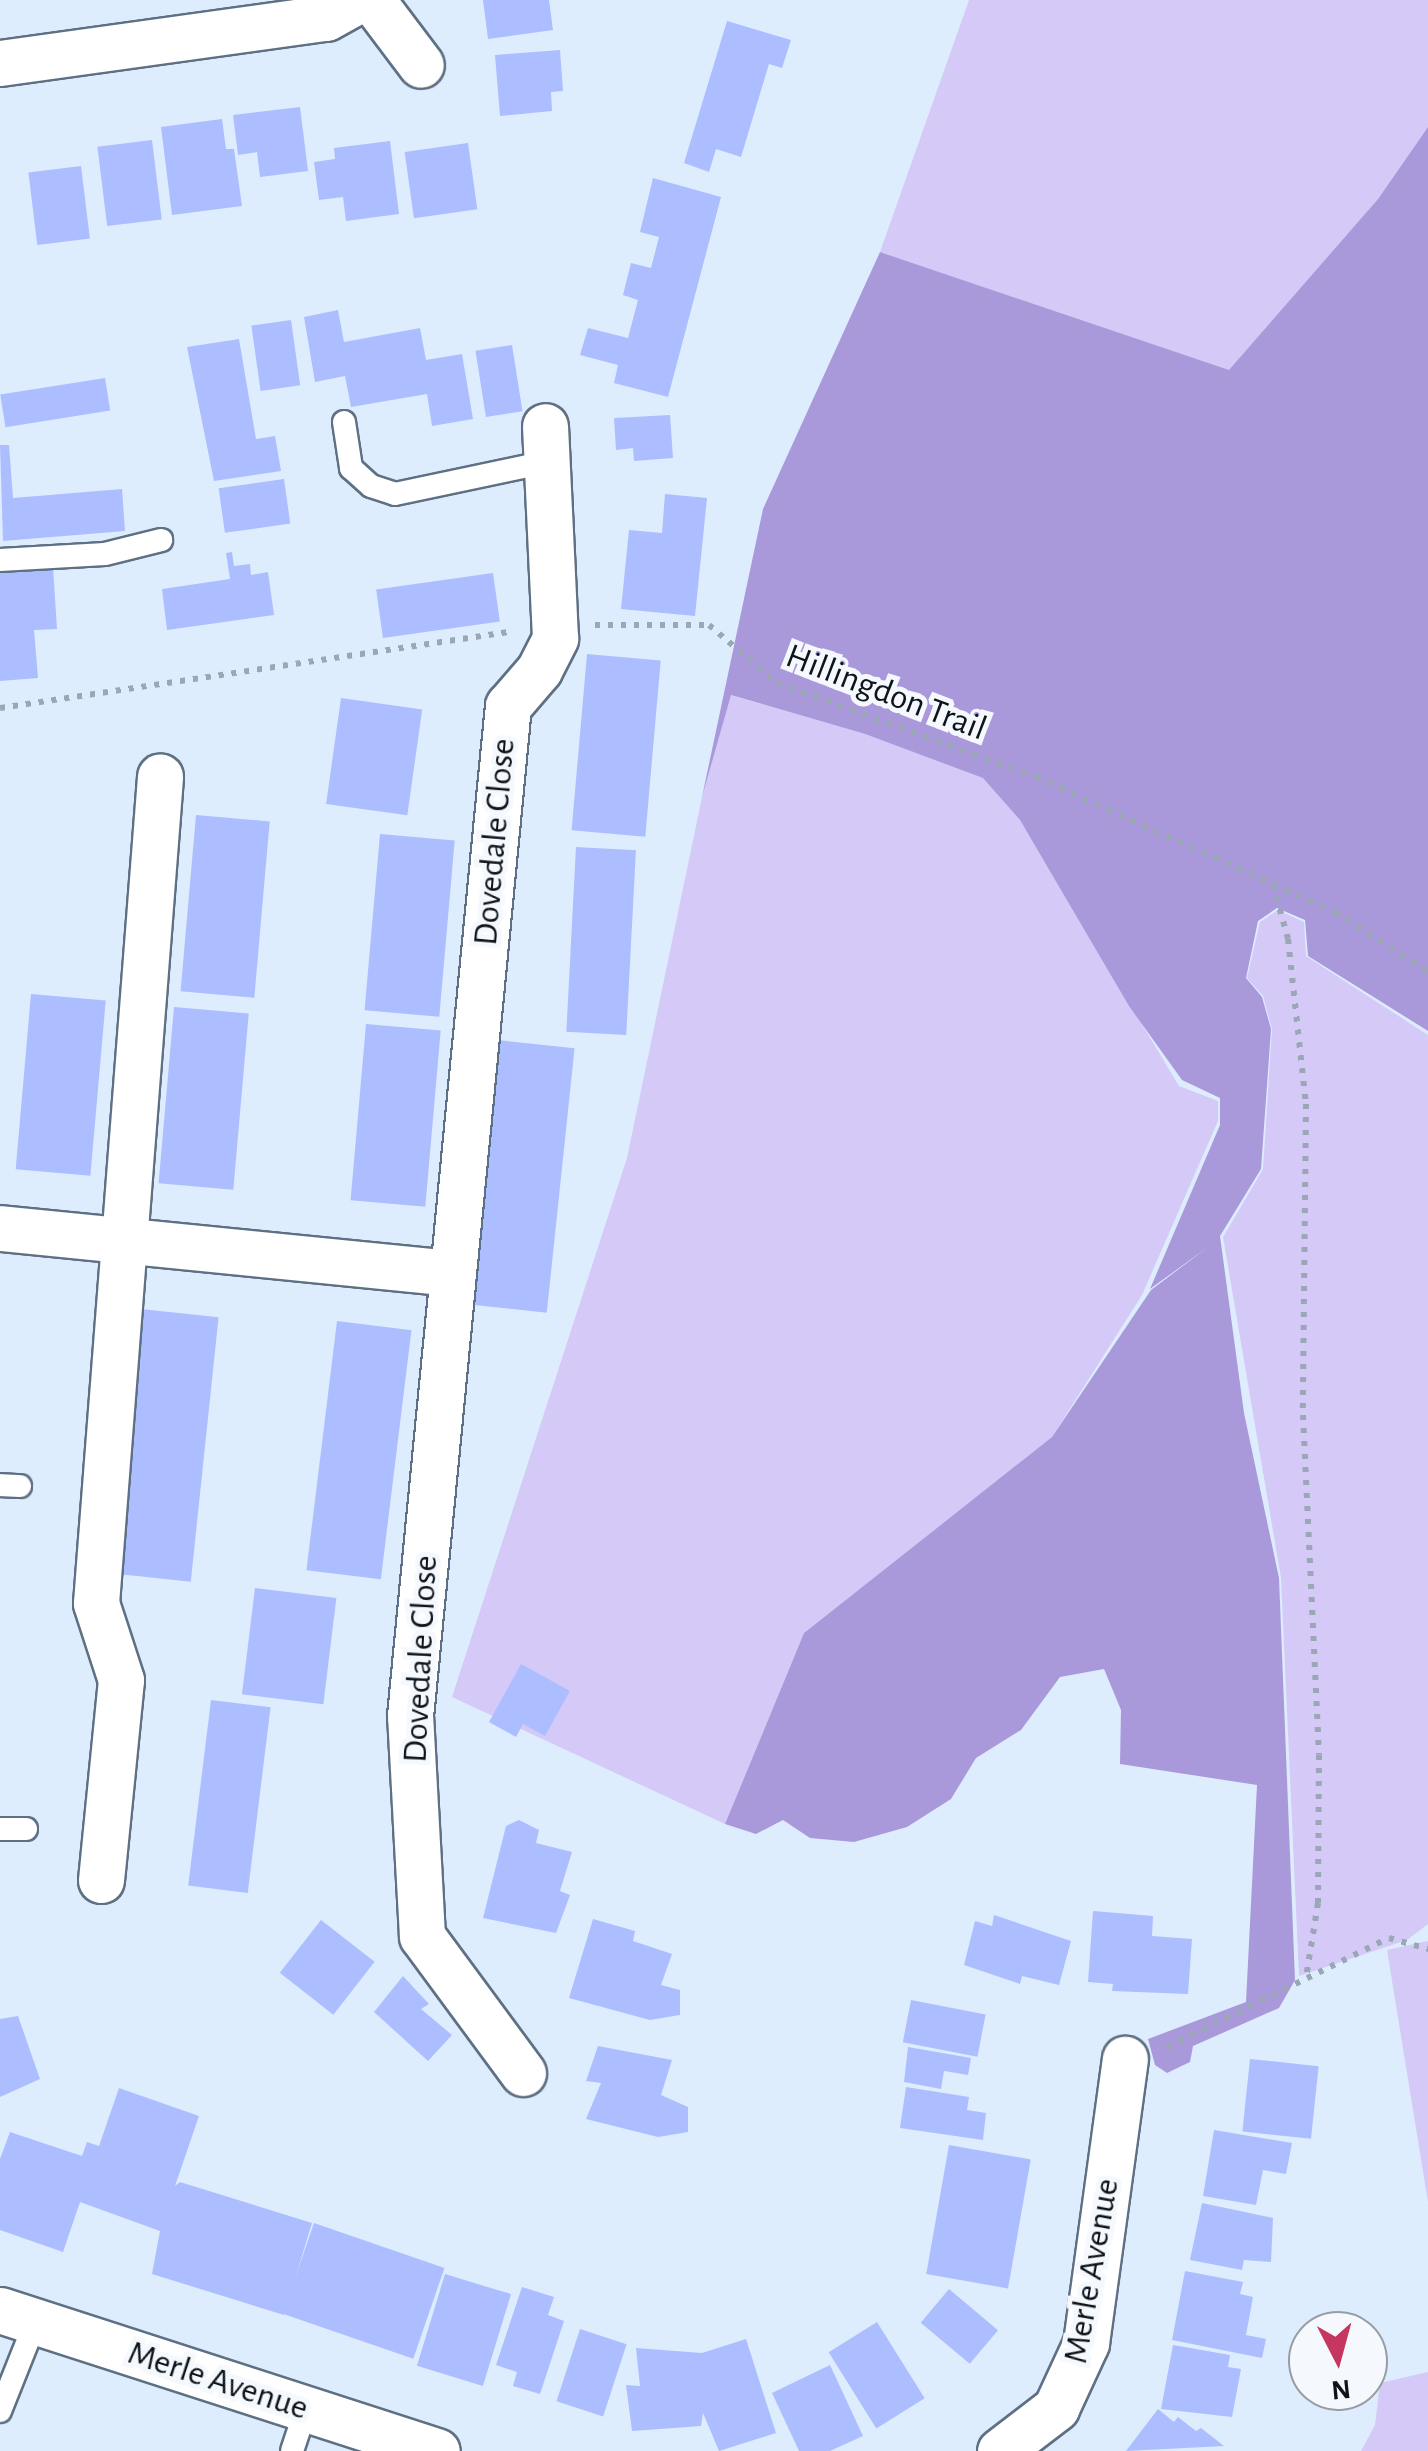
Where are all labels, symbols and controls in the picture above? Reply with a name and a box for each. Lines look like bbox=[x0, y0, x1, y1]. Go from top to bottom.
street label: Hillingdon Trail bbox=[780, 636, 992, 750]
street label: Dovedale Close bbox=[465, 737, 525, 947]
street label: Dovedale Close bbox=[395, 1554, 447, 1764]
street label: Merle Avenue bbox=[1055, 2175, 1129, 2367]
north arrow bbox=[1288, 2311, 1388, 2411]
street label: Merle Avenue bbox=[123, 2332, 313, 2430]
text: N bbox=[1330, 2374, 1352, 2404]

